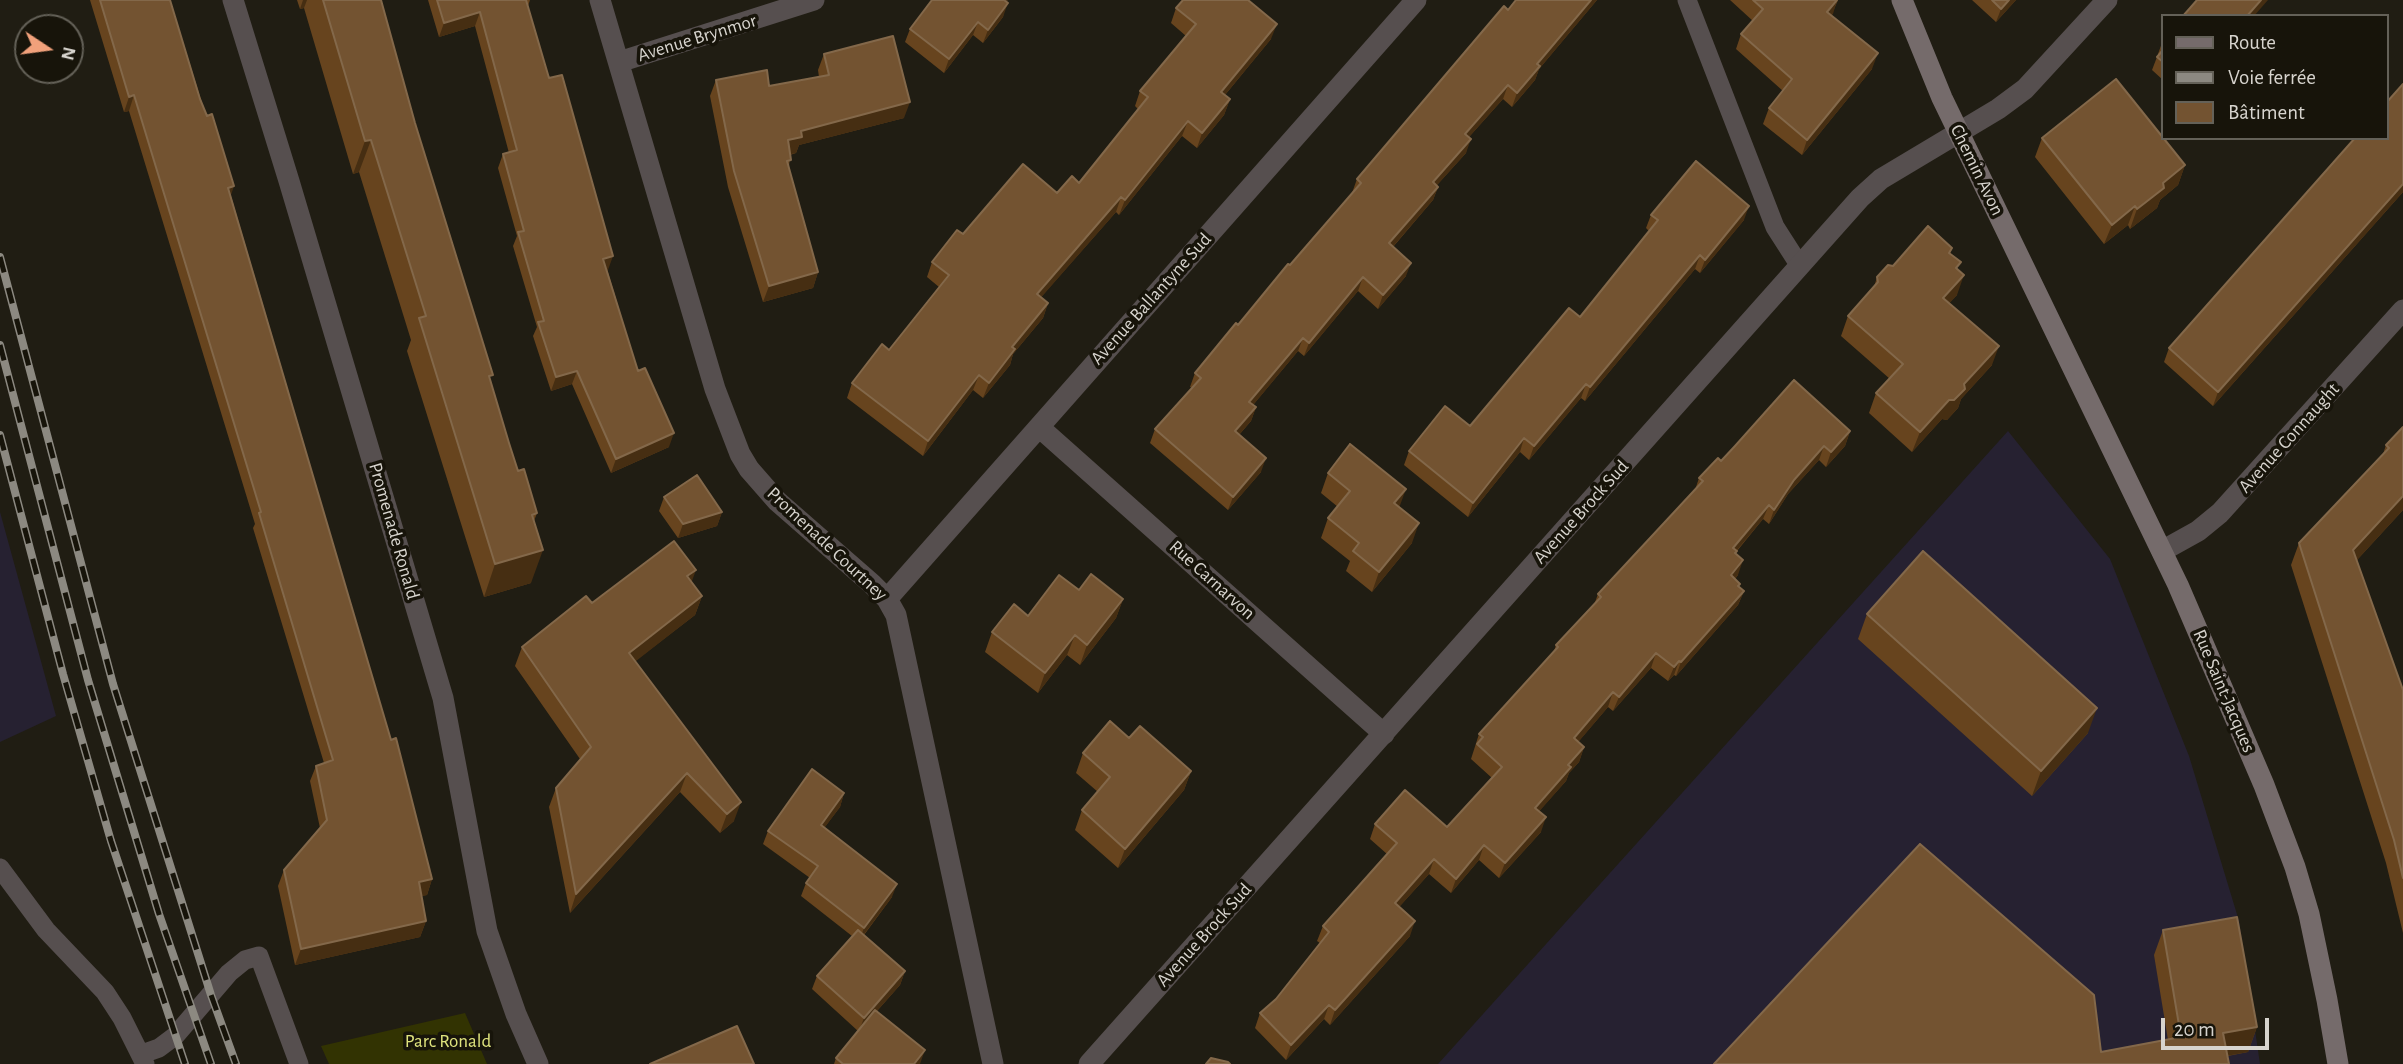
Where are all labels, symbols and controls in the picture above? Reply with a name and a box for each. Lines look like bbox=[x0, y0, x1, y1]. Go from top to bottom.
street label: Avenue Brynmor bbox=[635, 9, 759, 67]
north arrow bbox=[14, 14, 84, 84]
legend bbox=[2162, 14, 2389, 140]
text: Route bbox=[2228, 32, 2276, 53]
text: N bbox=[57, 45, 79, 62]
text: Voie ferrée bbox=[2228, 67, 2316, 88]
text: Bâtiment bbox=[2228, 102, 2305, 123]
street label: Chemin Avon bbox=[1945, 121, 2009, 219]
street label: Avenue Ballantyne Sud bbox=[1086, 228, 1216, 370]
street label: Avenue Connaught bbox=[2234, 378, 2344, 498]
street label: Avenue Brock Sud bbox=[1529, 455, 1633, 569]
street label: Promenade Ronald bbox=[364, 460, 424, 602]
street label: Promenade Courtney bbox=[762, 482, 892, 606]
street label: Rue Carnarvon bbox=[1164, 535, 1260, 625]
street label: Rue Saint-Jacques bbox=[2188, 626, 2260, 756]
street label: Avenue Brock Sud bbox=[1152, 878, 1256, 992]
scale bar bbox=[2165, 1004, 2274, 1048]
text: 20 m bbox=[2174, 1019, 2215, 1040]
park label: Parc Ronald bbox=[405, 1030, 491, 1052]

